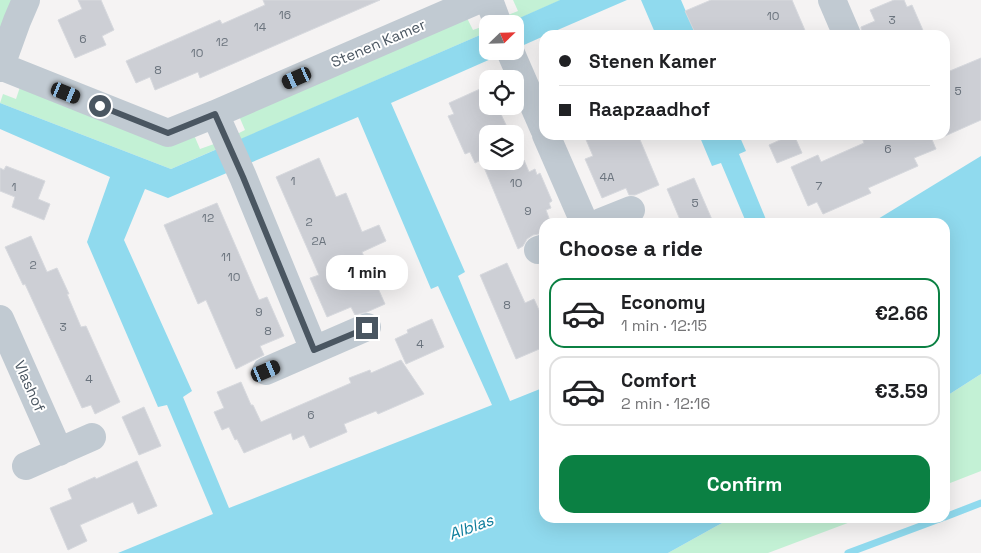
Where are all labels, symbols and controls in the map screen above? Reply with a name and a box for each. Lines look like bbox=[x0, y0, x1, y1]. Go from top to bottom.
house number: 16 bbox=[279, 7, 291, 23]
house number: 10 bbox=[767, 8, 779, 24]
house number: 3 bbox=[888, 12, 896, 28]
street label: Stenen Kamer bbox=[328, 14, 429, 71]
north arrow bbox=[479, 15, 524, 60]
map controls bbox=[479, 15, 524, 170]
house number: 14 bbox=[254, 19, 267, 35]
house number: 6 bbox=[79, 31, 87, 47]
house number: 12 bbox=[216, 34, 228, 50]
house number: 10 bbox=[191, 45, 203, 61]
text: Stenen Kamer bbox=[589, 49, 717, 74]
house number: 8 bbox=[154, 62, 162, 78]
car bbox=[280, 65, 313, 91]
button: locate bbox=[479, 70, 524, 115]
car bbox=[49, 80, 82, 106]
house number: 5 bbox=[954, 83, 962, 99]
route start bbox=[89, 95, 111, 117]
text: Raapzaadhof bbox=[589, 97, 710, 122]
button: layers bbox=[479, 125, 524, 170]
house number: 6 bbox=[884, 141, 892, 157]
house number: 4A bbox=[599, 169, 615, 185]
house number: 1 bbox=[290, 173, 296, 189]
house number: 10 bbox=[510, 175, 522, 191]
house number: 7 bbox=[816, 178, 823, 194]
house number: 1 bbox=[11, 179, 17, 195]
house number: 5 bbox=[691, 195, 699, 211]
house number: 9 bbox=[524, 203, 532, 219]
house number: 12 bbox=[202, 210, 214, 226]
house number: 2 bbox=[305, 214, 313, 230]
house number: 2A bbox=[312, 233, 327, 249]
text: Choose a ride bbox=[559, 234, 703, 262]
house number: 11 bbox=[221, 249, 231, 265]
callout: 1 min bbox=[326, 255, 408, 290]
house number: 2 bbox=[29, 257, 37, 273]
text: 1 min bbox=[347, 262, 387, 283]
house number: 10 bbox=[228, 269, 240, 285]
text: Economy bbox=[621, 290, 705, 315]
icon: car bbox=[561, 291, 606, 336]
house number: 8 bbox=[503, 297, 511, 313]
text: €2.66 bbox=[875, 301, 928, 326]
house number: 9 bbox=[255, 304, 263, 320]
text: 1 min · 12:15 bbox=[621, 315, 707, 336]
route end bbox=[356, 317, 378, 339]
house number: 3 bbox=[59, 319, 67, 335]
house number: 8 bbox=[264, 323, 272, 339]
house number: 4 bbox=[416, 336, 424, 352]
street label: Vlashof bbox=[10, 357, 50, 415]
car bbox=[249, 358, 282, 384]
text: Comfort bbox=[621, 368, 697, 393]
icon: car bbox=[561, 369, 606, 414]
house number: 4 bbox=[85, 371, 93, 387]
text: €3.59 bbox=[875, 379, 928, 404]
text: 2 min · 12:16 bbox=[621, 393, 710, 414]
house number: 6 bbox=[307, 407, 315, 423]
button: Confirm bbox=[559, 455, 930, 513]
water label: Alblas bbox=[446, 509, 497, 545]

